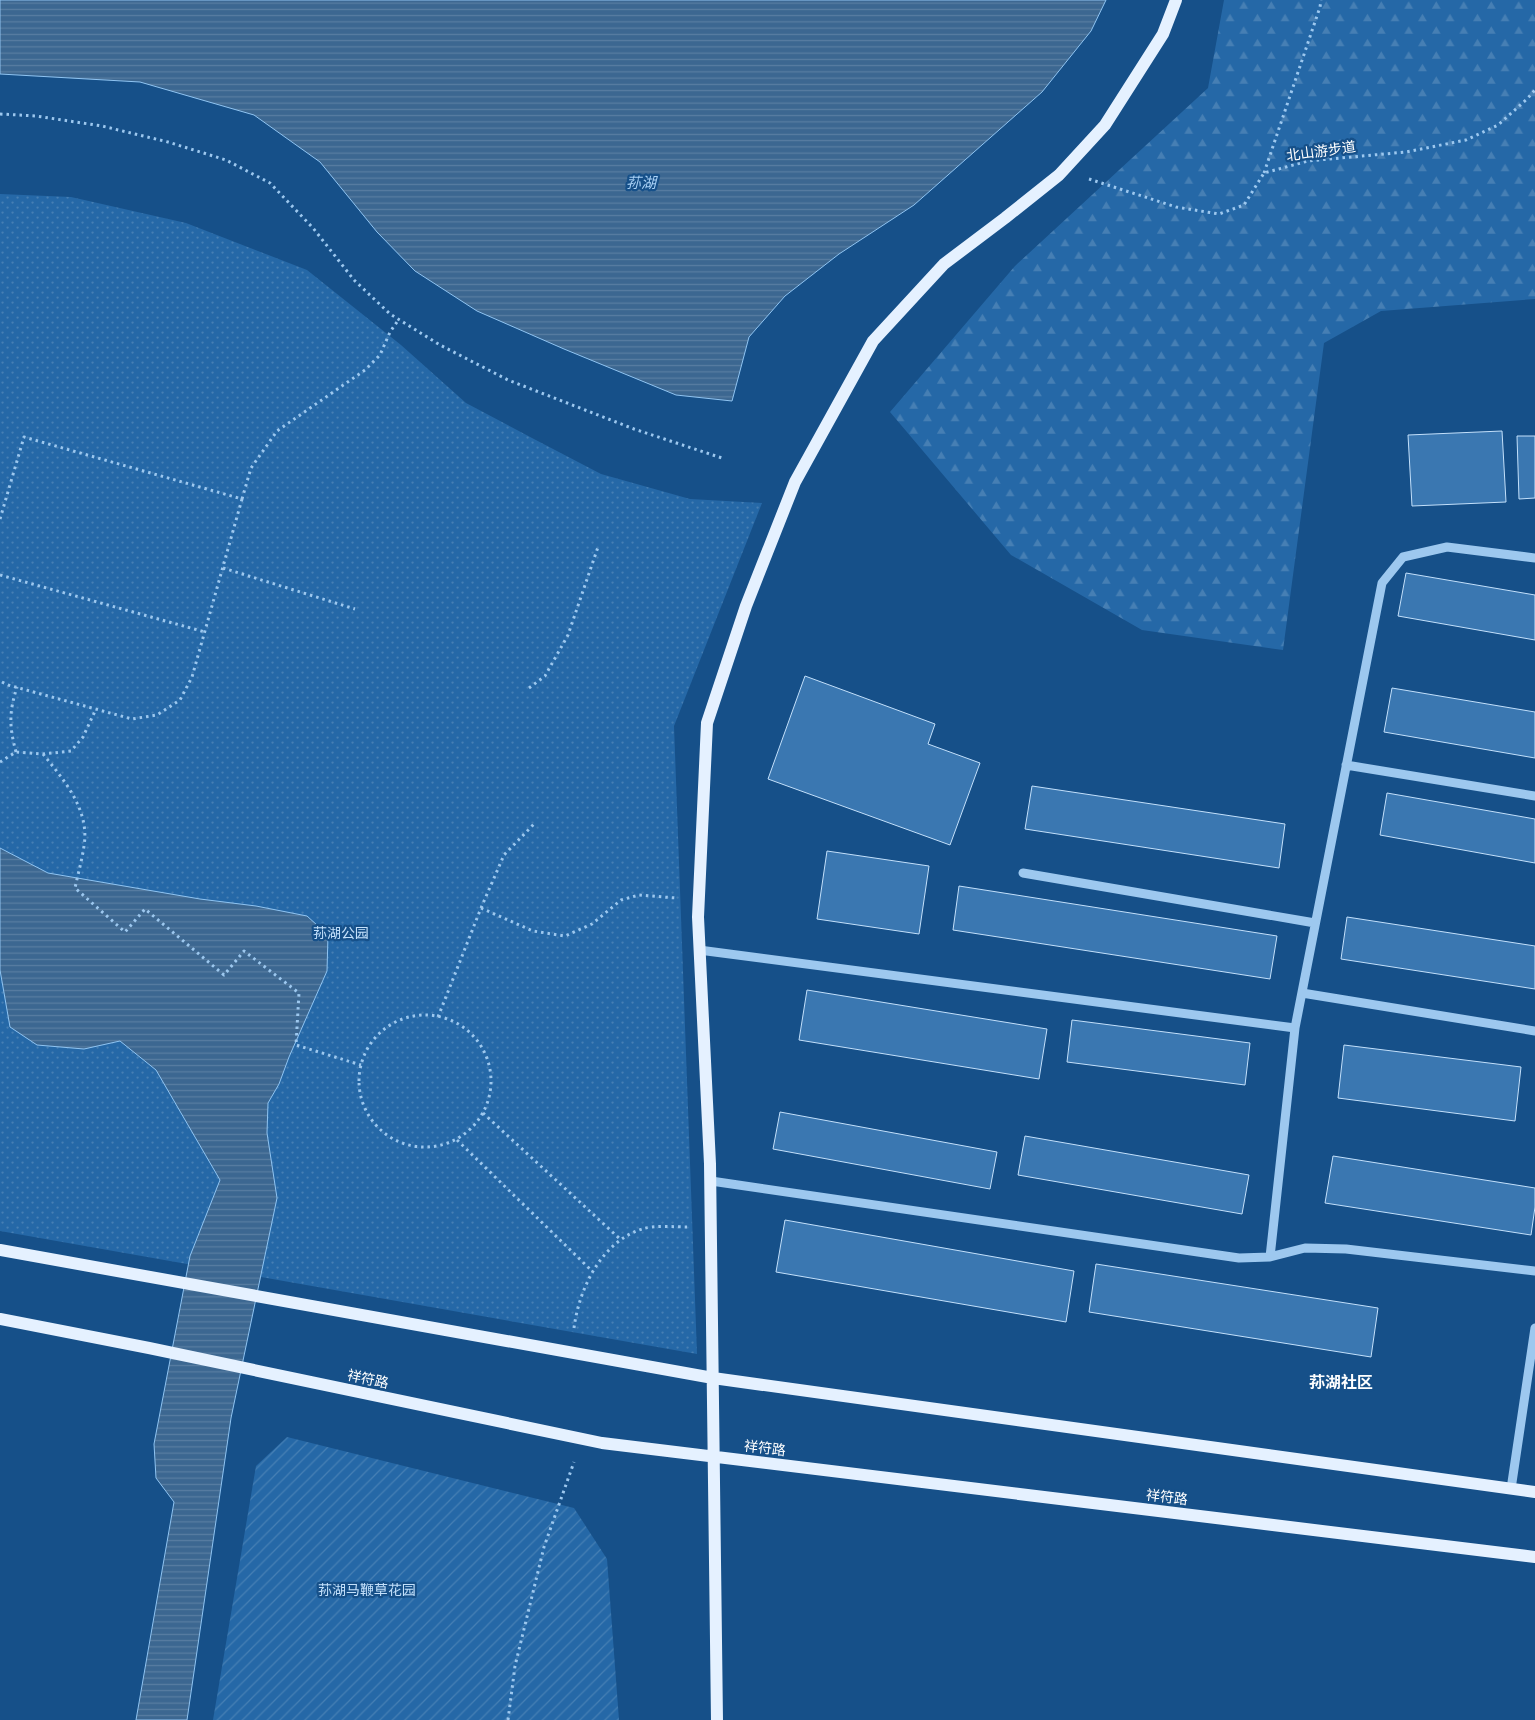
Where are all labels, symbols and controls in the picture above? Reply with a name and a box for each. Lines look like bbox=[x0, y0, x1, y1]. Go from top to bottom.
street label: 北山游步道 bbox=[1285, 137, 1357, 164]
water label: 荪湖 bbox=[626, 173, 658, 192]
park label: 荪湖公园 bbox=[313, 924, 369, 941]
street label: 祥符路 bbox=[346, 1366, 390, 1391]
district label: 荪湖社区 bbox=[1309, 1372, 1373, 1392]
street label: 祥符路 bbox=[743, 1437, 787, 1458]
street label: 祥符路 bbox=[1145, 1486, 1189, 1507]
park label: 荪湖马鞭草花园 bbox=[318, 1581, 416, 1598]

